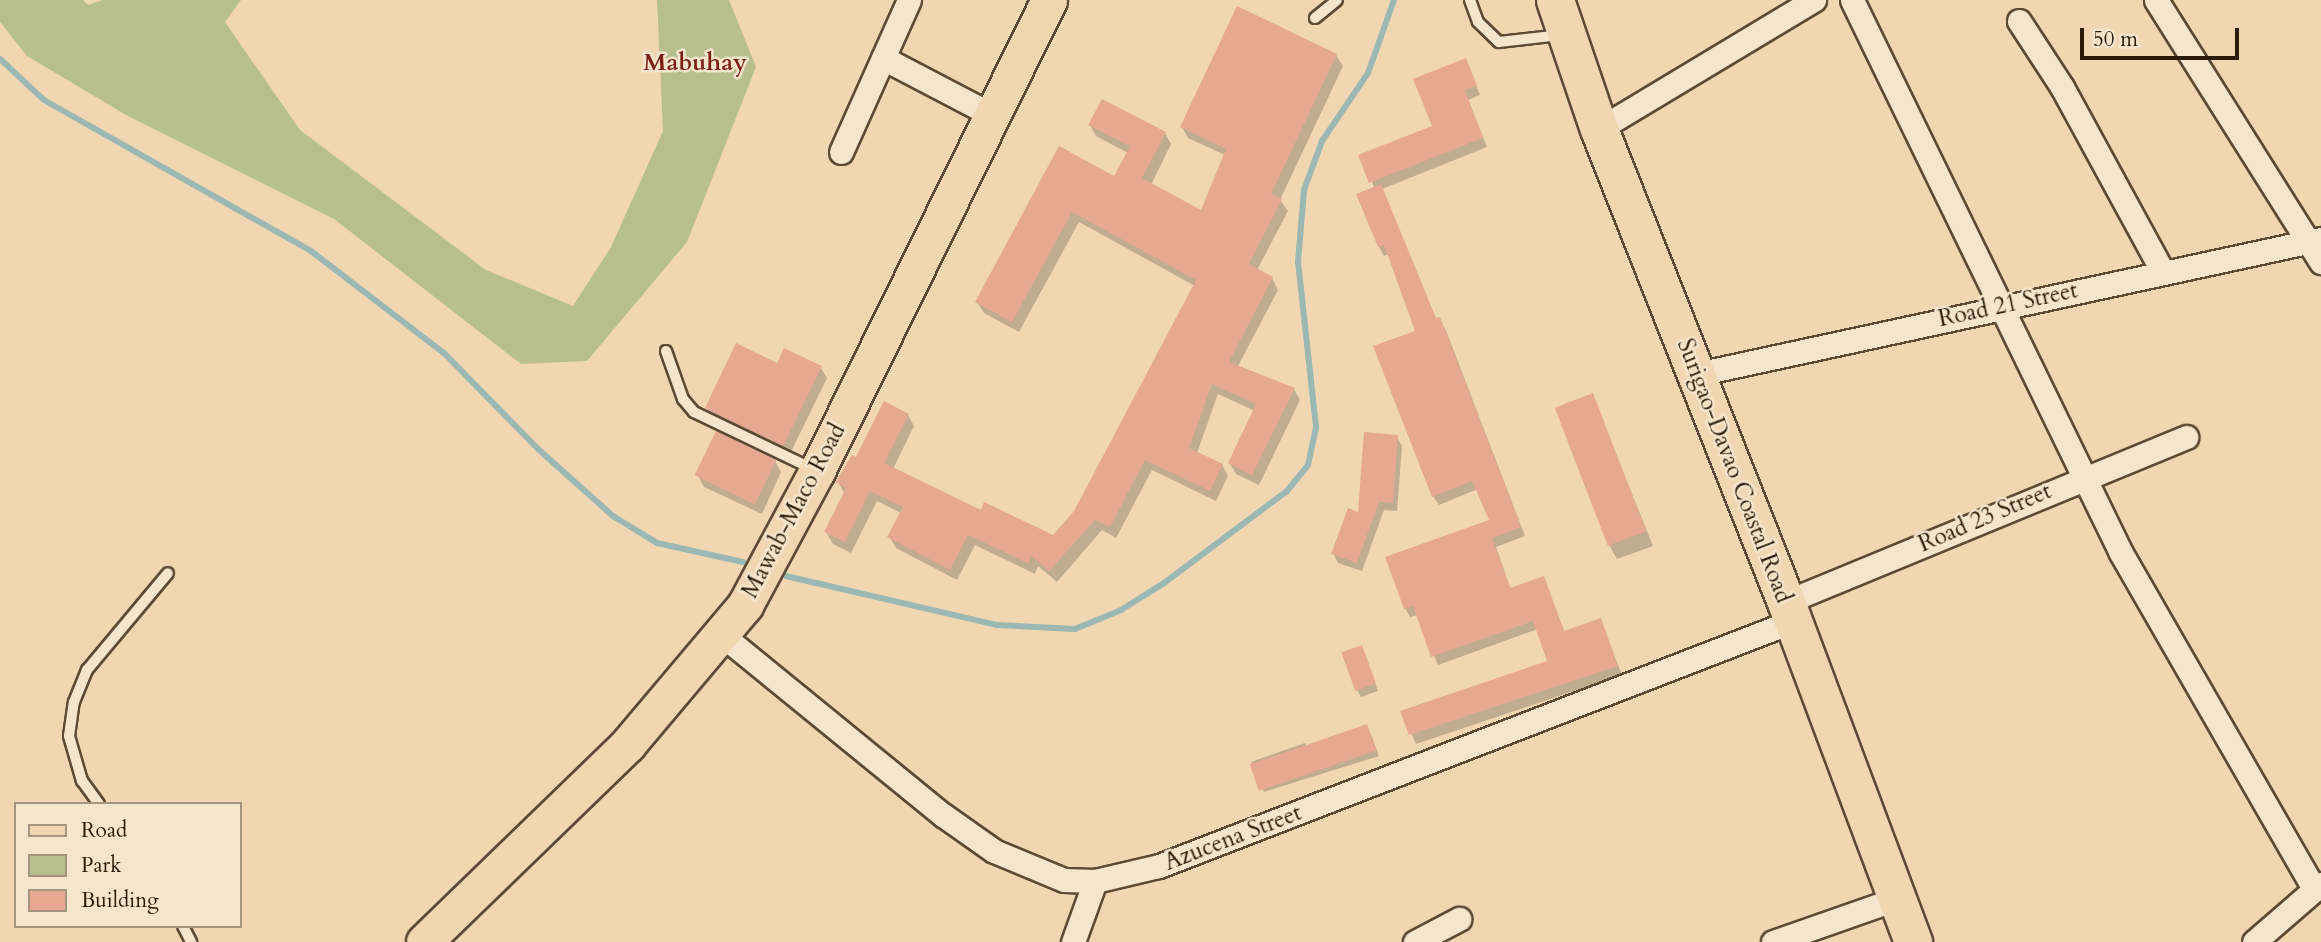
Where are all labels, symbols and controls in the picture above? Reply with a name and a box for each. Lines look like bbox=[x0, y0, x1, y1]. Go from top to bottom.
scale bar bbox=[2083, 14, 2242, 58]
text: 50 m bbox=[2093, 25, 2138, 54]
district label: Mabuhay bbox=[643, 49, 747, 77]
street label: Road 21 Street bbox=[1936, 277, 2080, 333]
street label: Surigao-Davao Coastal Road bbox=[1671, 335, 1797, 607]
street label: Mawab-Maco Road bbox=[736, 419, 852, 603]
street label: Road 23 Street bbox=[1914, 478, 2056, 558]
street label: Azucena Street bbox=[1161, 799, 1305, 877]
legend bbox=[14, 802, 242, 928]
text: Road bbox=[81, 816, 127, 845]
text: Park bbox=[81, 851, 121, 880]
text: Building bbox=[81, 886, 159, 915]

